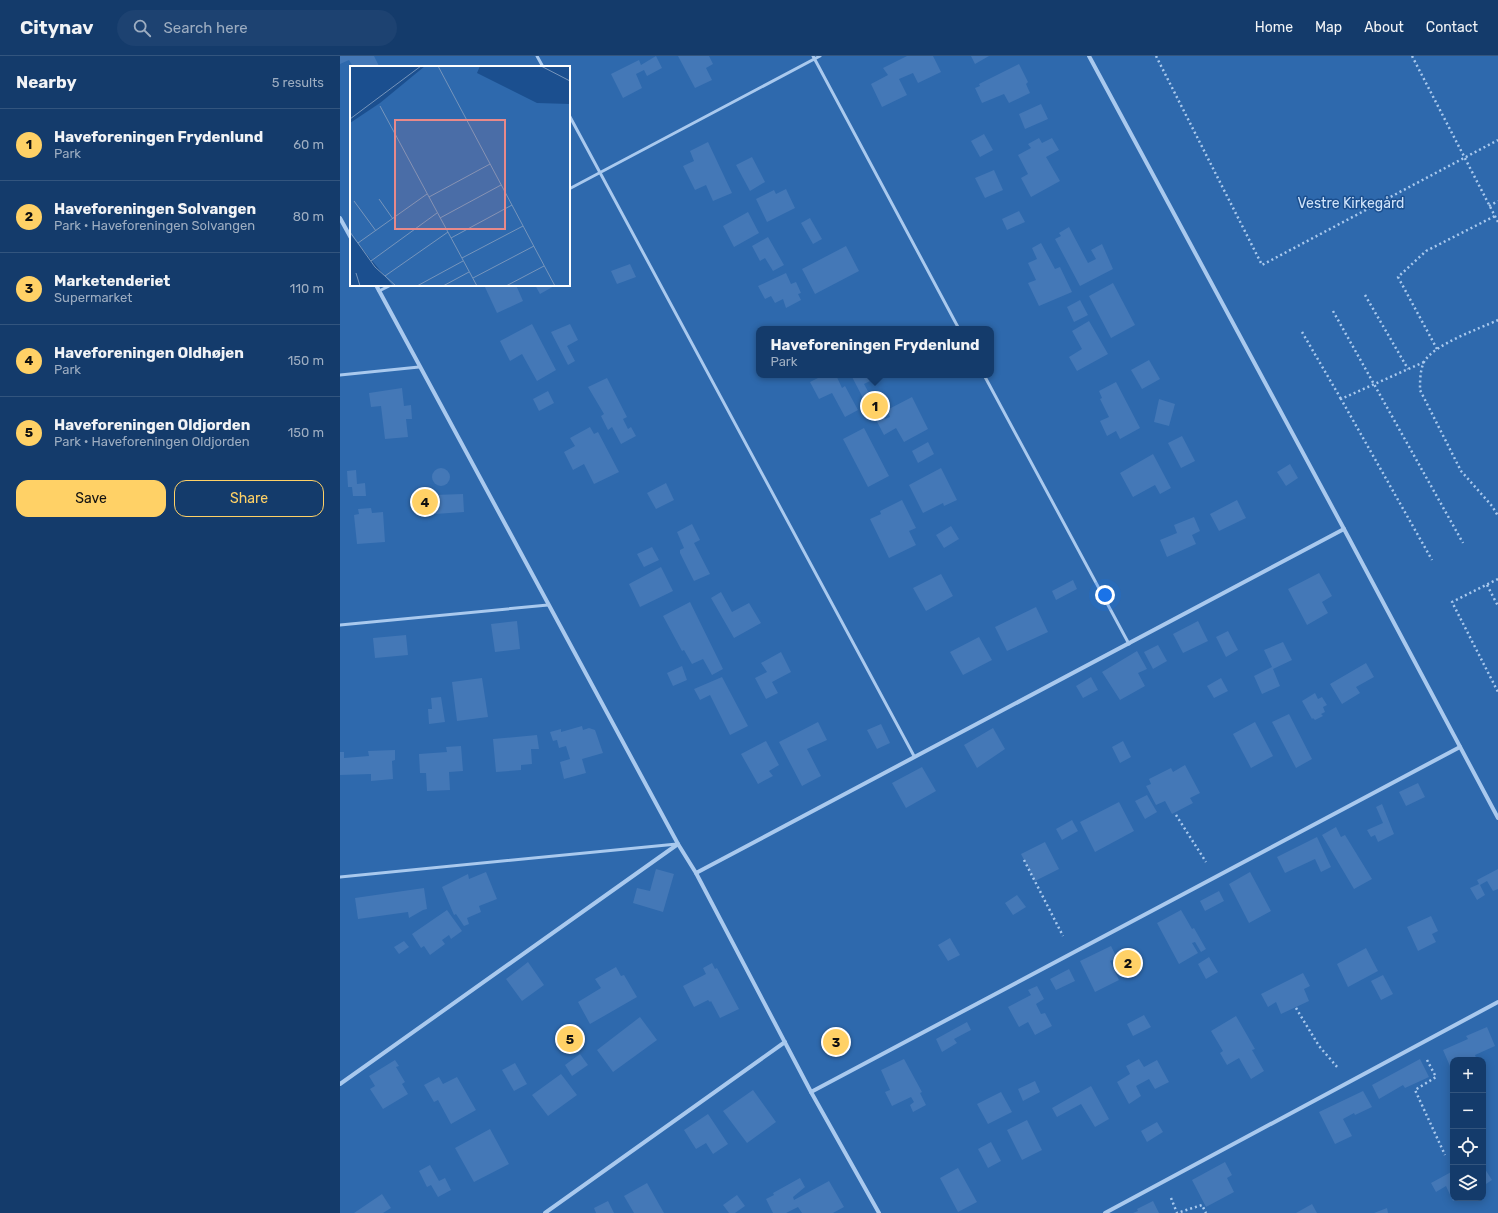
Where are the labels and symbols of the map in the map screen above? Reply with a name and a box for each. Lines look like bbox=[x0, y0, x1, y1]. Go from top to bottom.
inset map bbox=[350, 66, 570, 286]
park label: Vestre Kirkegård bbox=[1298, 195, 1404, 212]
pin: 1 bbox=[862, 391, 888, 421]
pin: 4 bbox=[412, 487, 438, 517]
your location bbox=[1095, 585, 1115, 605]
pin: 2 bbox=[1115, 948, 1141, 978]
pin: 5 bbox=[557, 1024, 583, 1054]
pin: 3 bbox=[823, 1027, 849, 1057]

